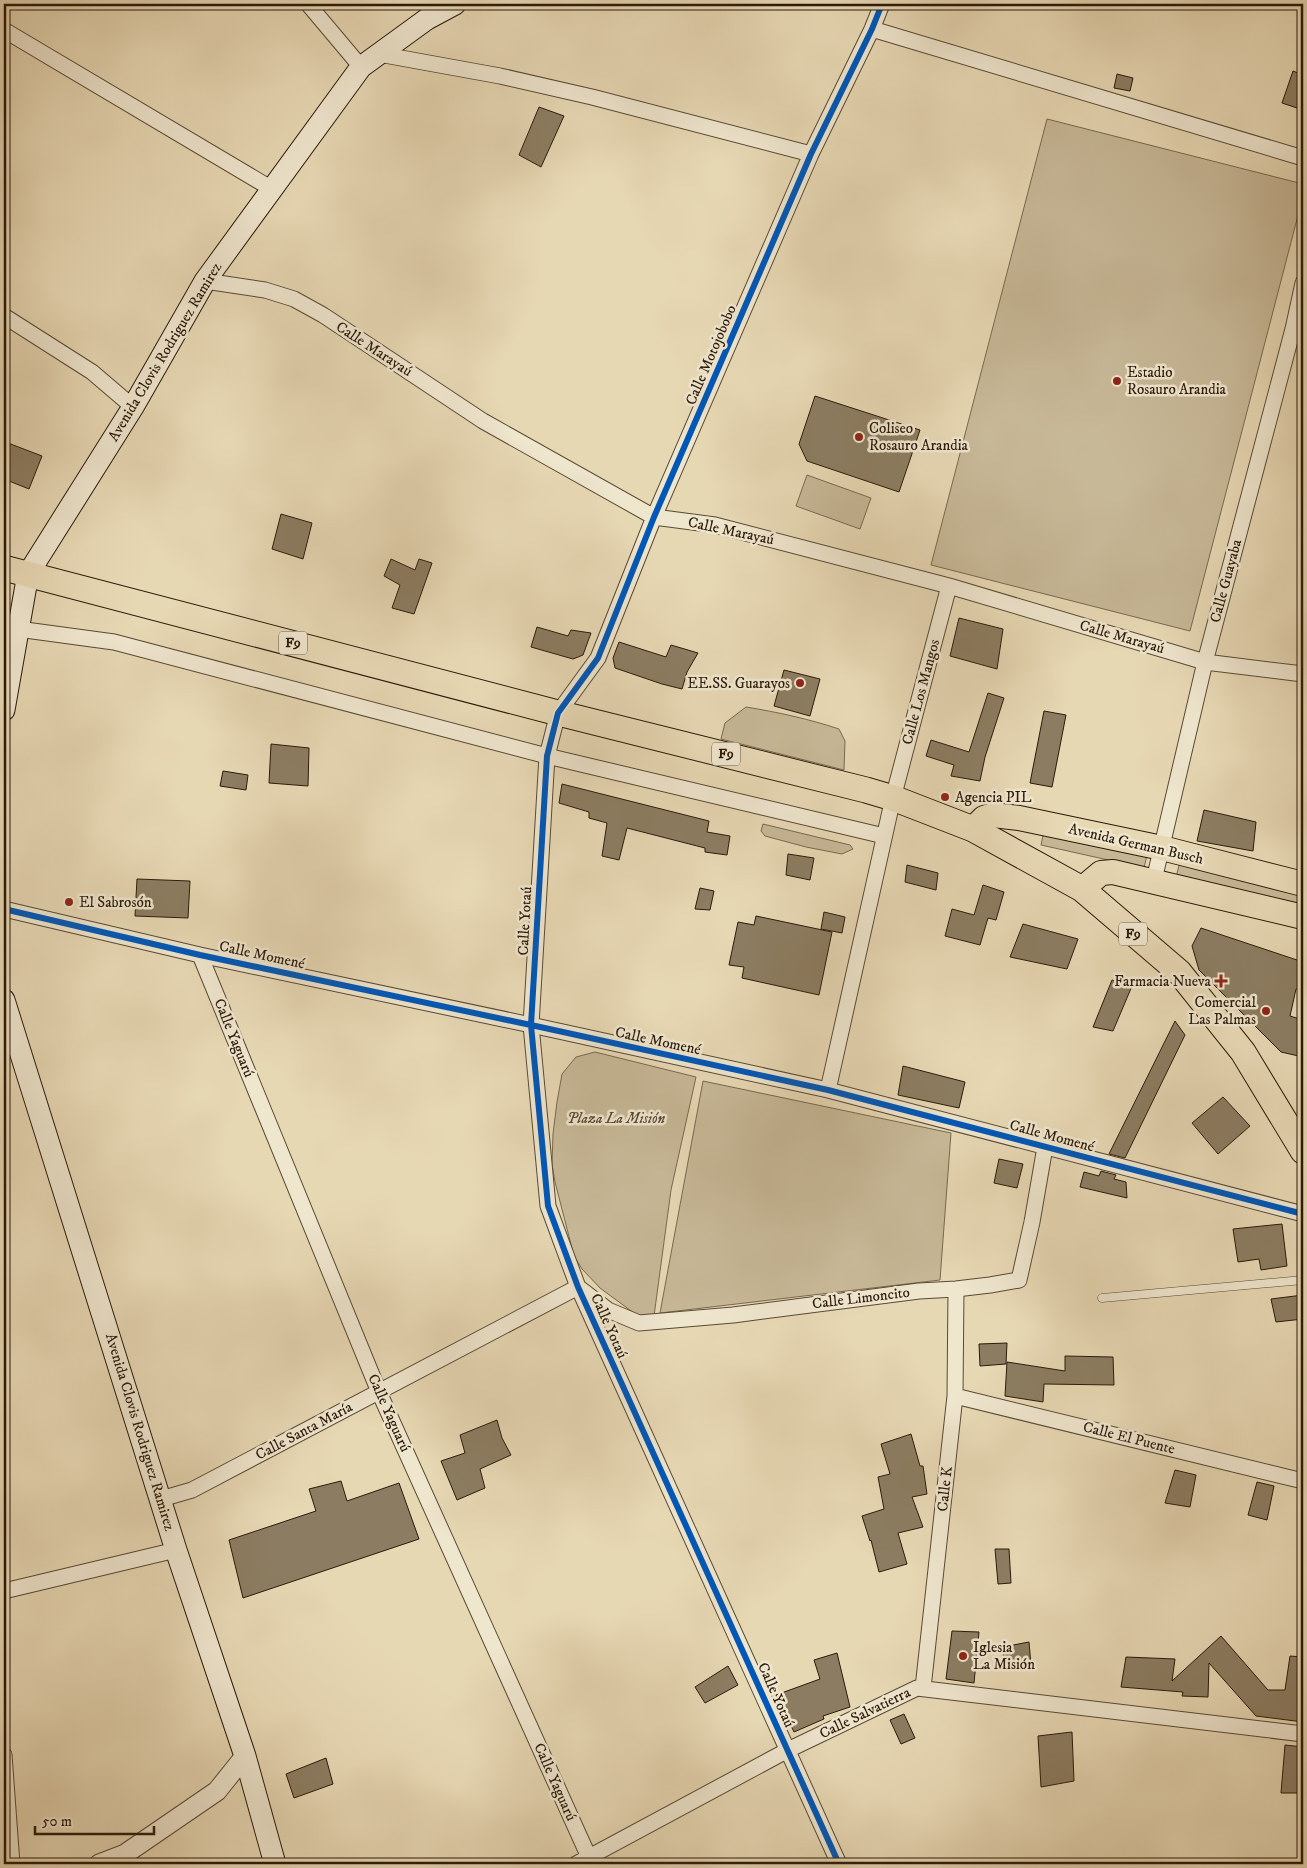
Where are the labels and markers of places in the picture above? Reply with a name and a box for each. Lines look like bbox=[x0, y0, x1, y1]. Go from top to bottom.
place label: Estadio Rosauro Arandia bbox=[1127, 363, 1227, 399]
marker: Estadio Rosauro Arandia bbox=[1111, 375, 1123, 387]
place label: Coliseo Rosauro Arandia bbox=[869, 419, 969, 455]
marker: Coliseo Rosauro Arandia bbox=[853, 431, 865, 443]
place label: EE.SS. Guarayos bbox=[687, 674, 790, 693]
marker: EE.SS. Guarayos bbox=[794, 677, 806, 689]
place label: Agencia PIL bbox=[955, 788, 1032, 807]
marker: Agencia PIL bbox=[939, 791, 951, 803]
place label: El Sabrosón bbox=[79, 893, 152, 912]
marker: El Sabrosón bbox=[63, 896, 75, 908]
place label: Farmacia Nueva bbox=[1114, 972, 1212, 991]
marker: Farmacia Nueva bbox=[1215, 975, 1227, 987]
place label: Comercial Las Palmas bbox=[1188, 993, 1256, 1029]
marker: Comercial Las Palmas bbox=[1260, 1005, 1272, 1017]
place label: Iglesia La Misión bbox=[973, 1638, 1035, 1674]
marker: Iglesia La Misión bbox=[957, 1650, 969, 1662]

